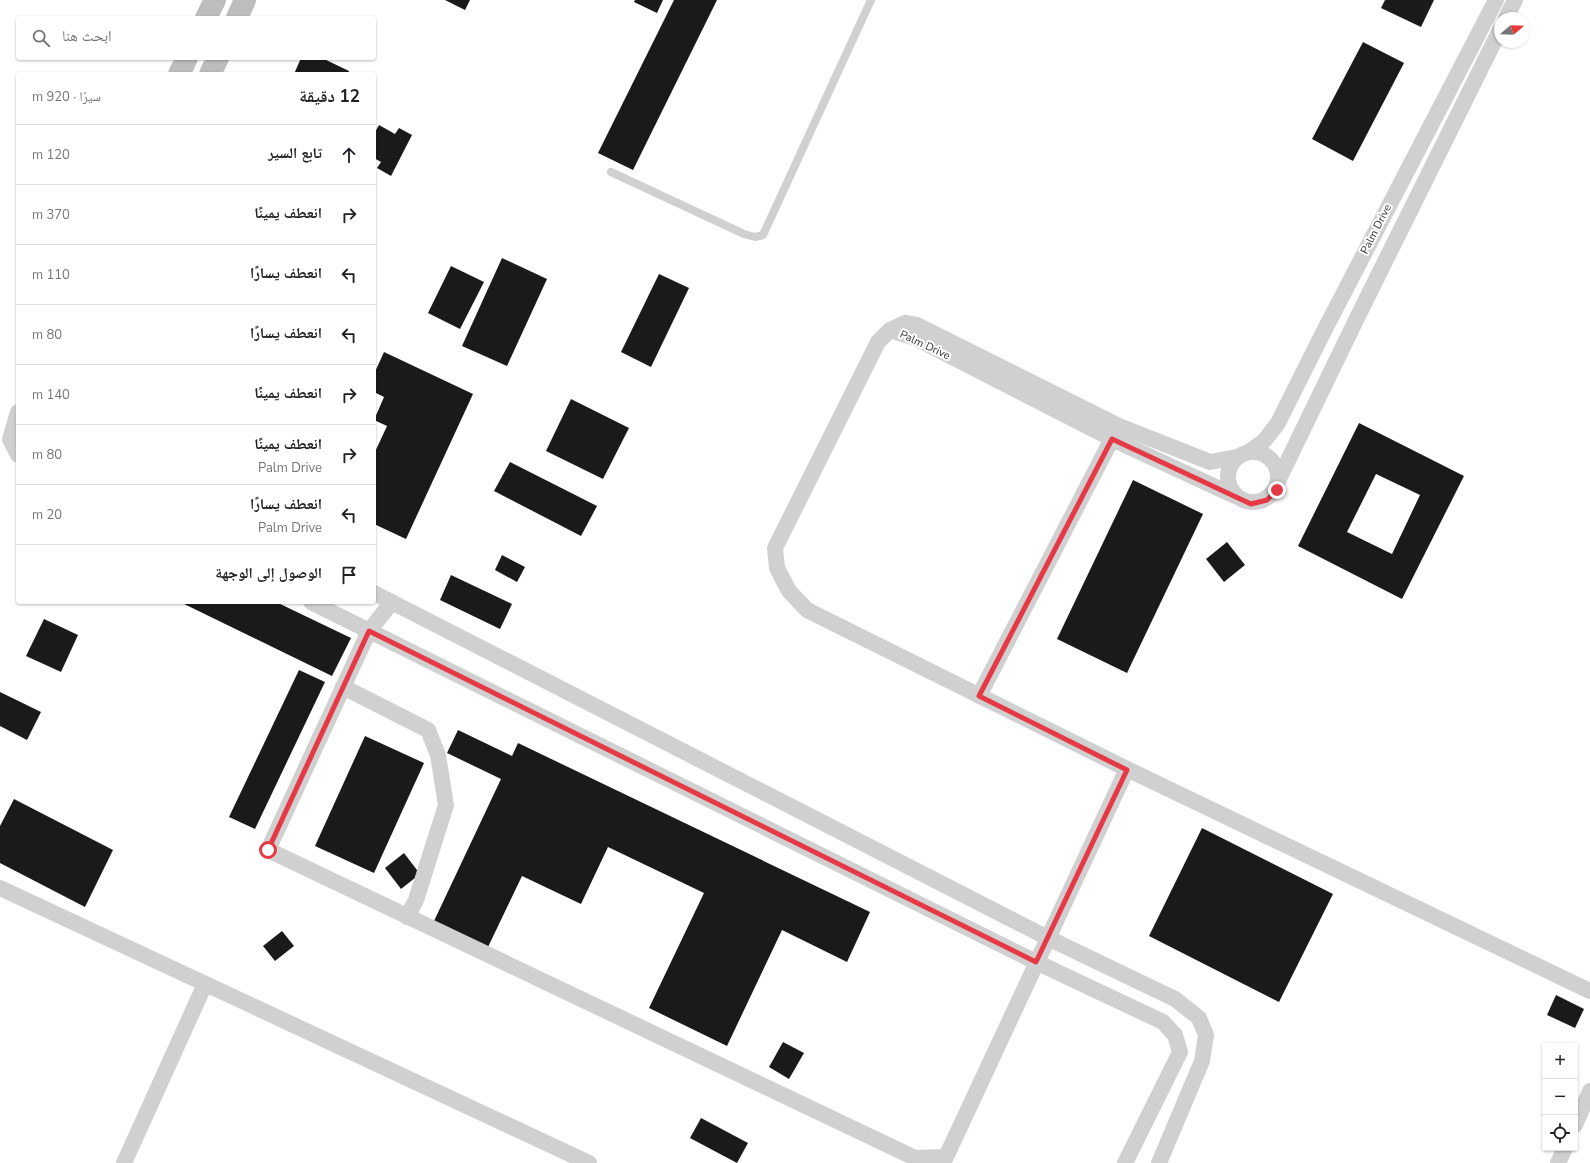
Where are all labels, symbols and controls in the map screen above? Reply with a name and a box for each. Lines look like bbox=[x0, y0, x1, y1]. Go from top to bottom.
north arrow bbox=[1494, 12, 1530, 48]
search box bbox=[16, 16, 376, 60]
text: ابحث هنا bbox=[62, 26, 112, 46]
icon: search bbox=[30, 27, 52, 49]
text: 12 دقيقة bbox=[299, 85, 360, 108]
text: سيرًا · 920 m bbox=[32, 88, 101, 106]
text: تابع السير bbox=[268, 143, 322, 163]
icon: ahead bbox=[338, 144, 360, 166]
text: 120 m bbox=[32, 146, 70, 164]
street label: Palm Drive bbox=[1357, 201, 1395, 257]
text: انعطف يمينًا bbox=[254, 203, 322, 223]
icon: right bbox=[338, 204, 360, 226]
text: 370 m bbox=[32, 206, 70, 224]
text: انعطف يسارًا bbox=[250, 263, 322, 283]
icon: left bbox=[338, 264, 360, 286]
text: 110 m bbox=[32, 266, 70, 284]
text: انعطف يسارًا bbox=[250, 323, 322, 343]
icon: left bbox=[338, 324, 360, 346]
text: 80 m bbox=[32, 326, 62, 344]
street label: Palm Drive bbox=[897, 327, 953, 363]
text: انعطف يمينًا bbox=[254, 383, 322, 403]
icon: right bbox=[338, 384, 360, 406]
text: 140 m bbox=[32, 386, 70, 404]
text: انعطف يمينًا bbox=[254, 434, 322, 454]
icon: right bbox=[338, 444, 360, 466]
text: 80 m bbox=[32, 446, 62, 464]
text: Palm Drive bbox=[258, 459, 322, 477]
route end bbox=[1268, 481, 1286, 499]
text: انعطف يسارًا bbox=[250, 494, 322, 514]
icon: left bbox=[338, 504, 360, 526]
text: 20 m bbox=[32, 506, 62, 524]
text: Palm Drive bbox=[258, 519, 322, 537]
text: الوصول إلى الوجهة bbox=[215, 563, 322, 583]
icon: arrive bbox=[338, 564, 360, 586]
route start bbox=[259, 841, 277, 859]
map controls bbox=[1542, 1043, 1578, 1151]
button: + bbox=[1542, 1043, 1578, 1079]
button: − bbox=[1542, 1079, 1578, 1115]
button: locate bbox=[1542, 1115, 1578, 1151]

